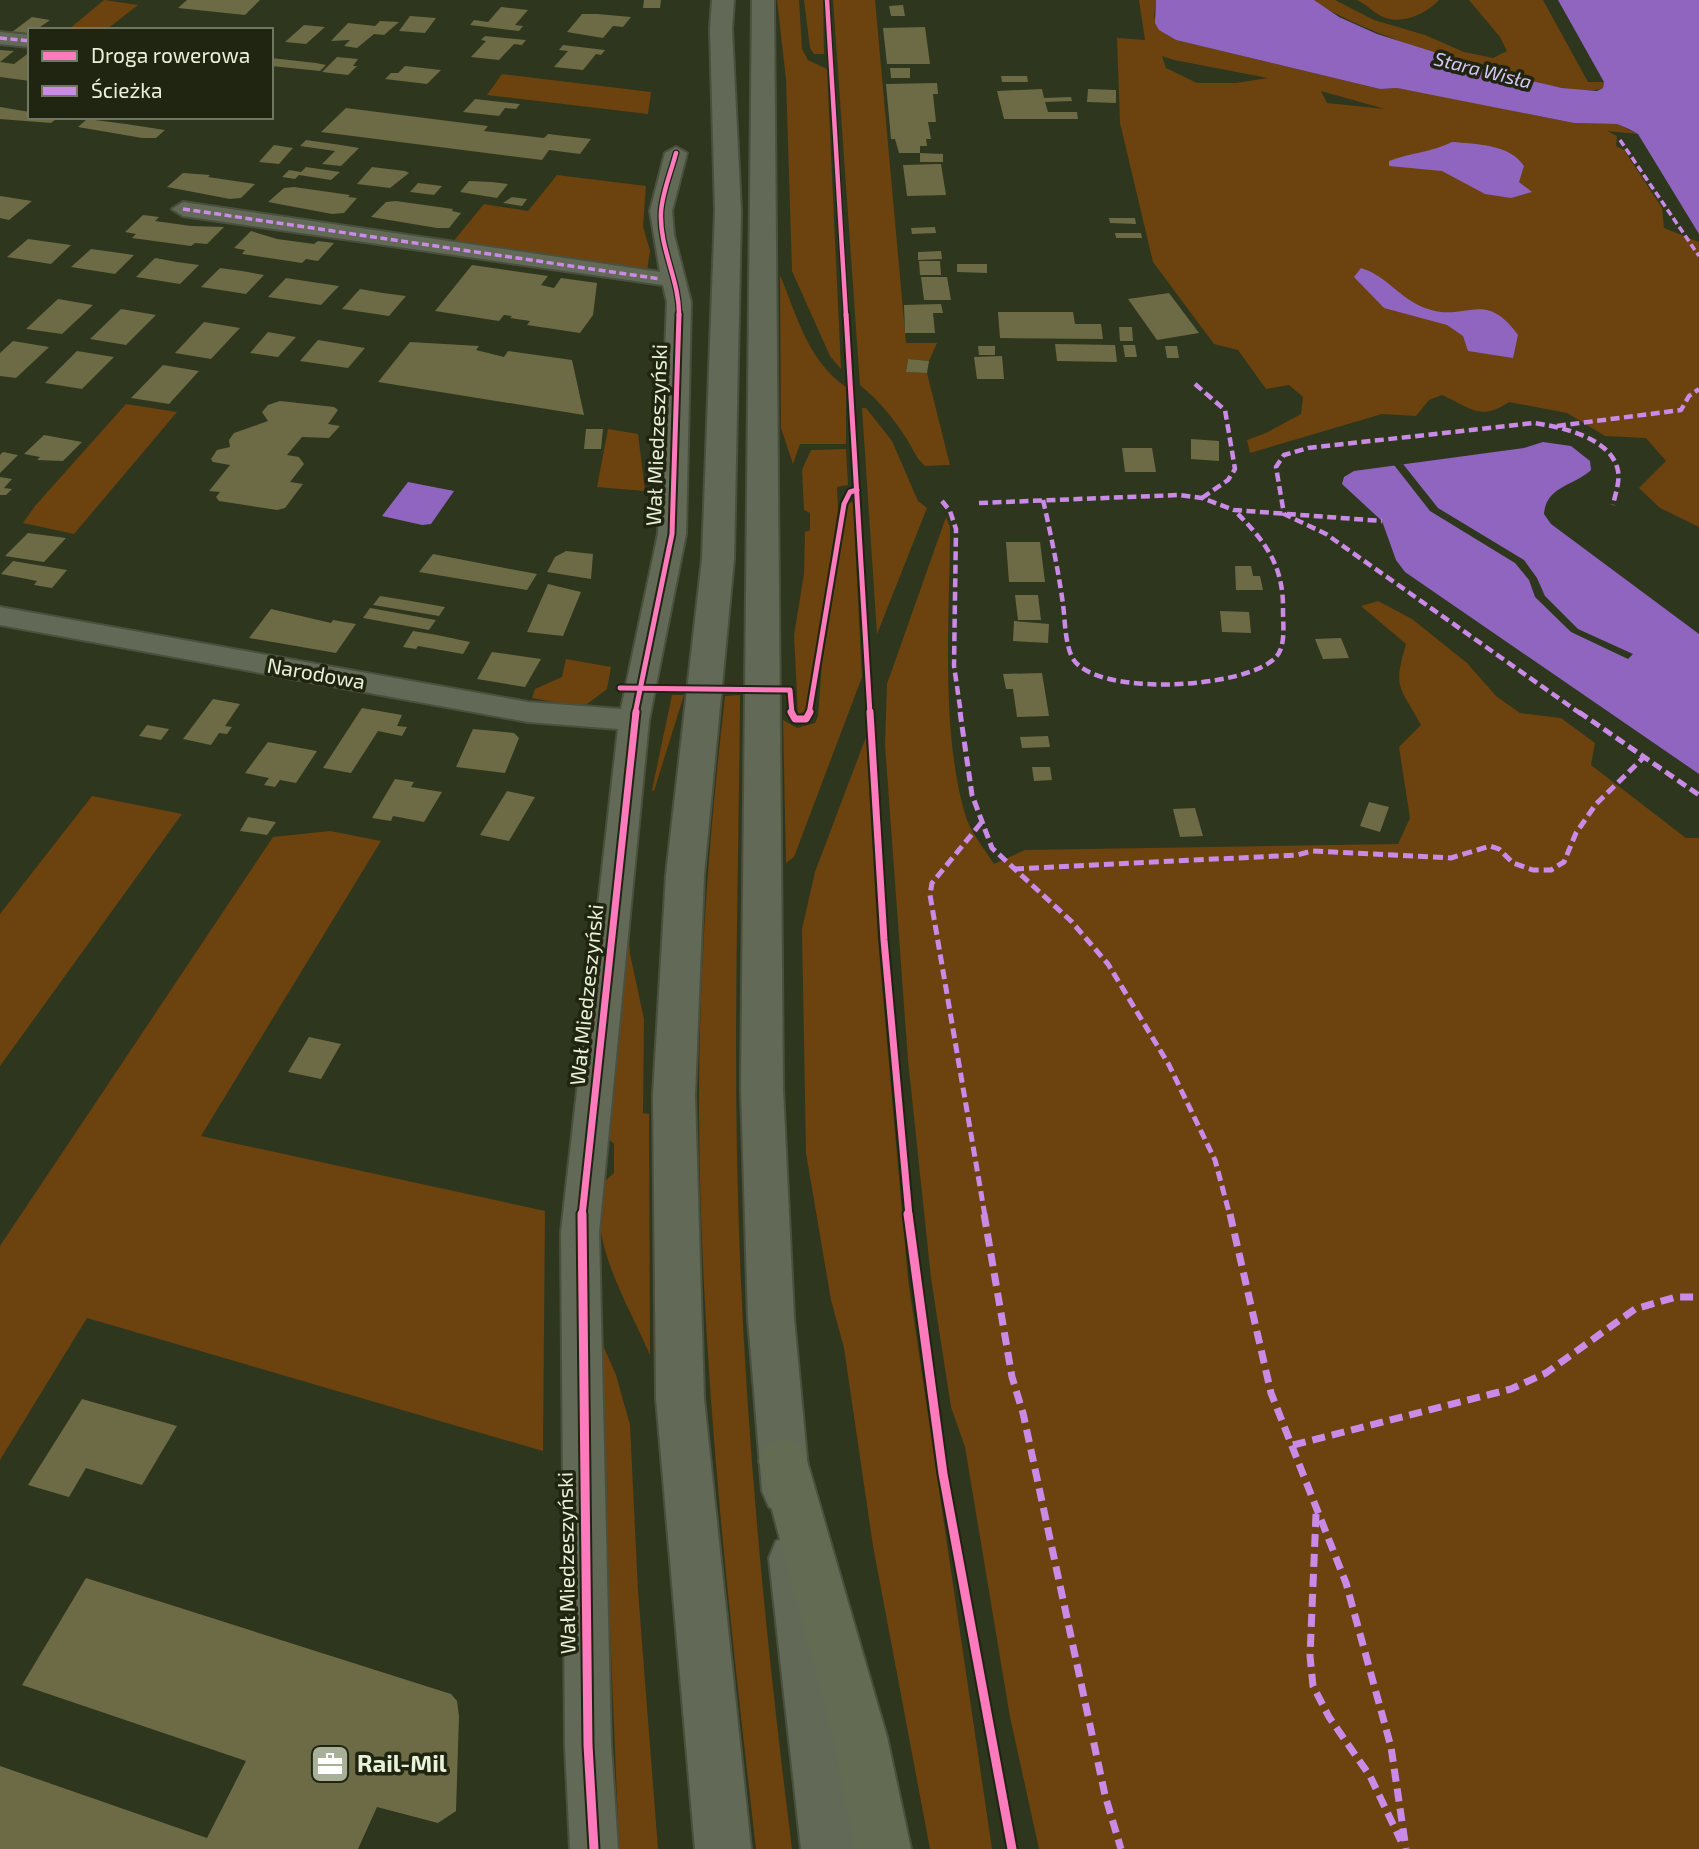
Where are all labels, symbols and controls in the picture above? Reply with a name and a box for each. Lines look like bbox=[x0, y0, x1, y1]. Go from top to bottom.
legend bbox=[28, 28, 273, 119]
text: Droga rowerowa bbox=[91, 42, 250, 67]
water label: Stara Wisła bbox=[1432, 46, 1534, 93]
text: Ścieżka bbox=[91, 77, 162, 102]
street label: Wał Miedzeszyński bbox=[640, 343, 671, 526]
street label: Narodowa bbox=[265, 652, 367, 693]
street label: Wał Miedzeszyński bbox=[564, 903, 607, 1087]
street label: Wał Miedzeszyński bbox=[551, 1472, 580, 1654]
office icon: Rail-Mil bbox=[309, 1743, 351, 1785]
place label: Rail-Mil bbox=[357, 1748, 447, 1777]

